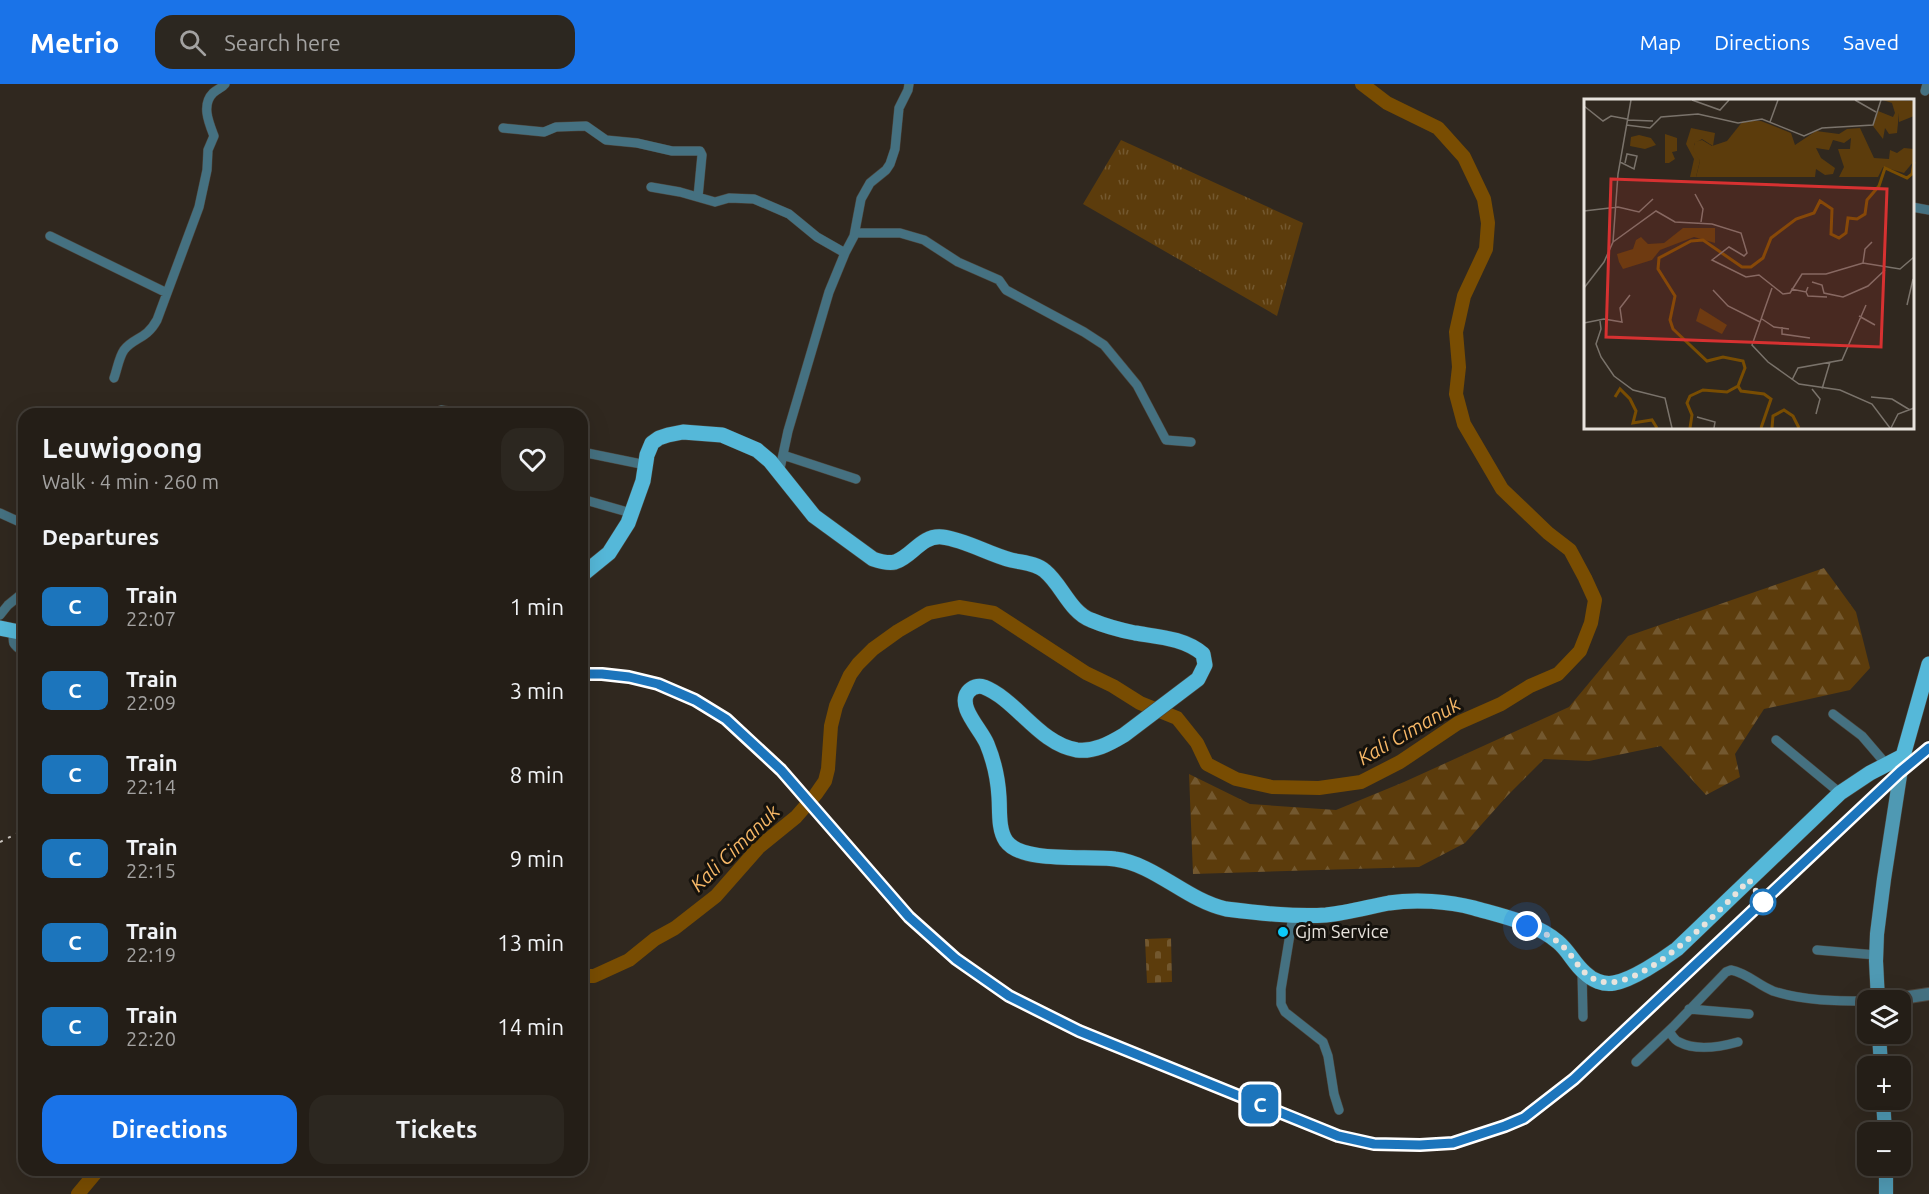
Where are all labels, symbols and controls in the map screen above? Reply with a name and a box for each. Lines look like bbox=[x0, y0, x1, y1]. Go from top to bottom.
search box bbox=[155, 15, 575, 69]
icon: search bbox=[176, 26, 209, 59]
text: Metrio bbox=[30, 27, 119, 58]
text: Search here bbox=[224, 30, 341, 55]
text: Map bbox=[1640, 30, 1681, 54]
text: Directions bbox=[1714, 30, 1810, 54]
text: Saved bbox=[1843, 30, 1899, 54]
inset map bbox=[1584, 99, 1914, 429]
button: heart bbox=[501, 428, 564, 491]
text: Leuwigoong bbox=[42, 432, 202, 463]
text: Walk · 4 min · 260 m bbox=[42, 470, 219, 493]
text: Departures bbox=[42, 524, 159, 549]
text: Train bbox=[126, 582, 178, 607]
text: C bbox=[68, 594, 82, 618]
text: 1 min bbox=[510, 594, 564, 619]
text: 22:07 bbox=[126, 607, 176, 630]
text: Train bbox=[126, 666, 178, 691]
text: C bbox=[68, 678, 82, 702]
text: 3 min bbox=[510, 678, 564, 703]
text: 22:09 bbox=[126, 691, 176, 714]
water label: Kali Cimanuk bbox=[1353, 692, 1465, 769]
text: Train bbox=[126, 750, 178, 775]
text: C bbox=[68, 762, 82, 786]
text: 8 min bbox=[510, 762, 564, 787]
text: 22:14 bbox=[126, 775, 176, 798]
water label: Kali Cimanuk bbox=[685, 799, 784, 896]
text: Train bbox=[126, 834, 178, 859]
text: C bbox=[68, 846, 82, 870]
text: 9 min bbox=[510, 846, 564, 871]
text: 22:15 bbox=[126, 859, 176, 882]
unlabelled marker bbox=[1750, 889, 1776, 915]
your location bbox=[1512, 911, 1542, 941]
text: Train bbox=[126, 918, 178, 943]
place label: Gjm Service bbox=[1295, 921, 1389, 941]
marker: Gjm Service bbox=[1276, 925, 1290, 939]
text: C bbox=[68, 930, 82, 954]
text: 13 min bbox=[497, 930, 564, 955]
text: 22:19 bbox=[126, 943, 176, 966]
map controls bbox=[1857, 990, 1911, 1176]
button: layers bbox=[1857, 990, 1911, 1044]
text: Train bbox=[126, 1002, 178, 1027]
text: C bbox=[68, 1014, 82, 1038]
text: 14 min bbox=[497, 1014, 564, 1039]
text: 22:20 bbox=[126, 1027, 176, 1050]
button: + bbox=[1857, 1056, 1911, 1110]
line badge: C bbox=[1240, 1084, 1280, 1124]
text: C bbox=[1253, 1092, 1267, 1116]
button: Directions bbox=[42, 1095, 297, 1164]
button: Tickets bbox=[309, 1095, 564, 1164]
button: − bbox=[1857, 1122, 1911, 1176]

